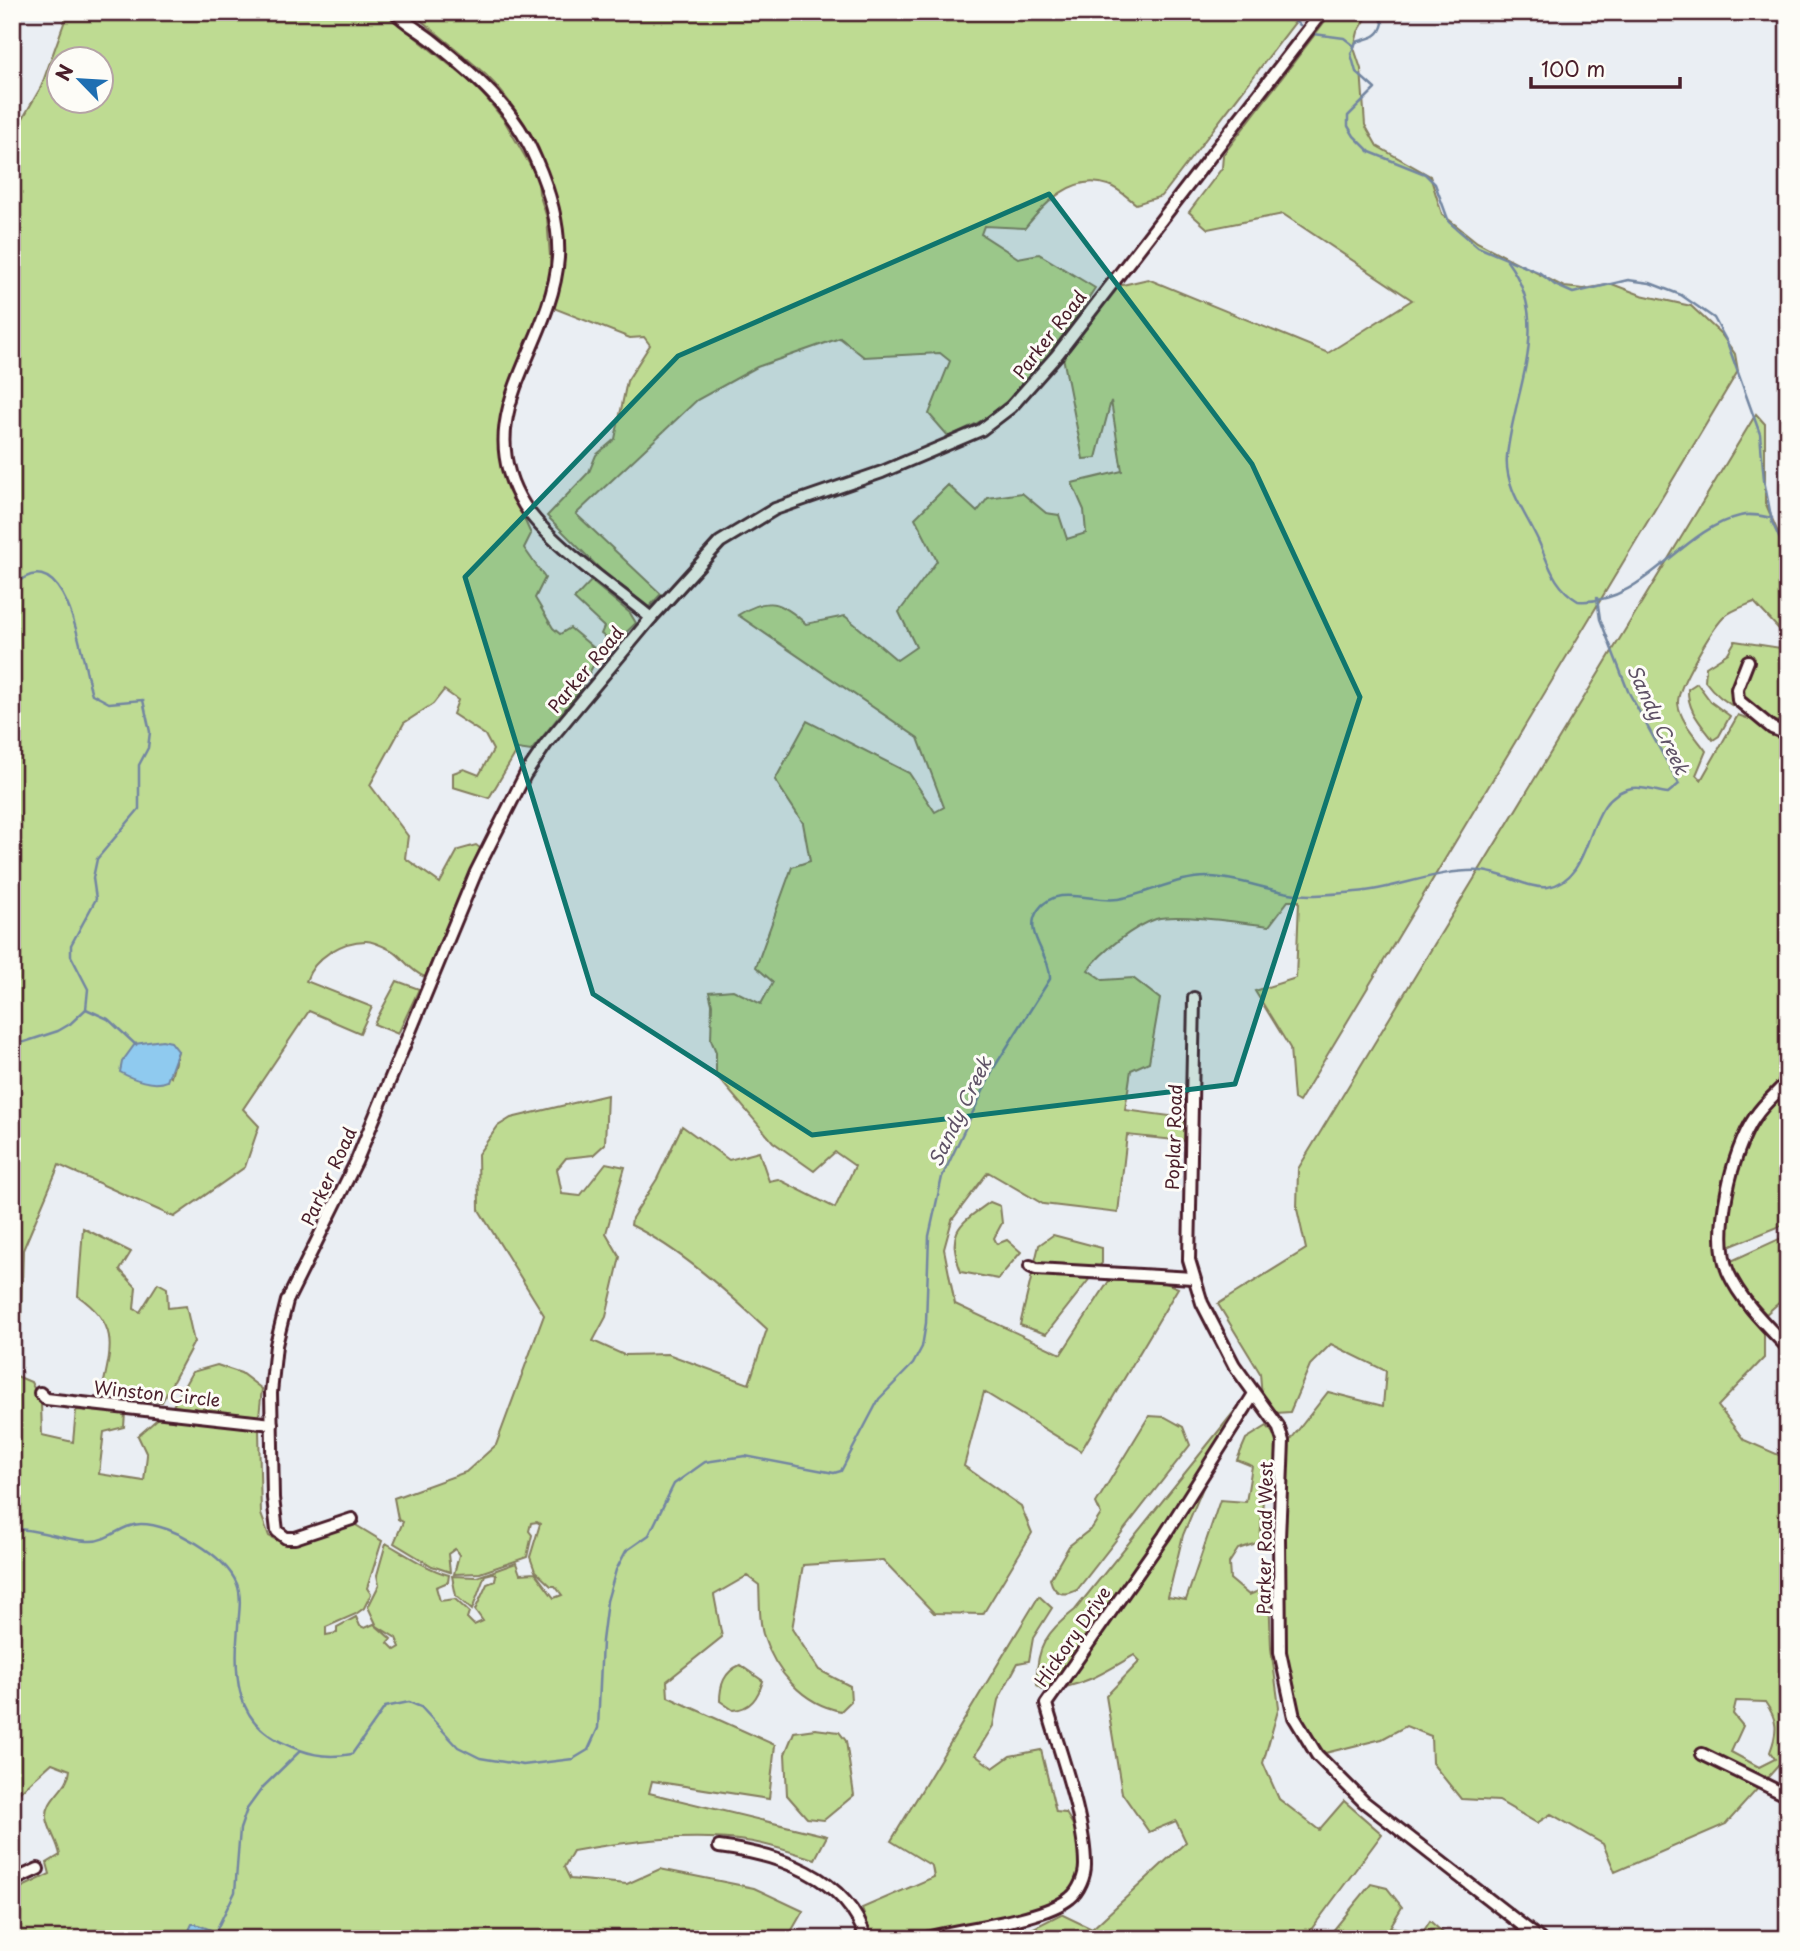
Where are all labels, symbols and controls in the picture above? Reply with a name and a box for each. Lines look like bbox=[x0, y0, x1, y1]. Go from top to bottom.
north arrow bbox=[46, 46, 116, 116]
scale bar bbox=[1531, 46, 1679, 90]
text: 100 m bbox=[1541, 52, 1605, 84]
text: N bbox=[48, 60, 80, 85]
street label: Parker Road bbox=[1006, 284, 1092, 384]
street label: Parker Road bbox=[541, 620, 629, 718]
water label: Sandy Creek bbox=[1621, 659, 1697, 780]
water label: Sandy Creek bbox=[920, 1050, 998, 1171]
street label: Poplar Road bbox=[1158, 1083, 1188, 1191]
street label: Parker Road bbox=[293, 1122, 363, 1230]
street label: Winston Circle bbox=[92, 1373, 222, 1413]
street label: Parker Road West bbox=[1249, 1461, 1279, 1615]
street label: Hickory Drive bbox=[1027, 1580, 1117, 1692]

